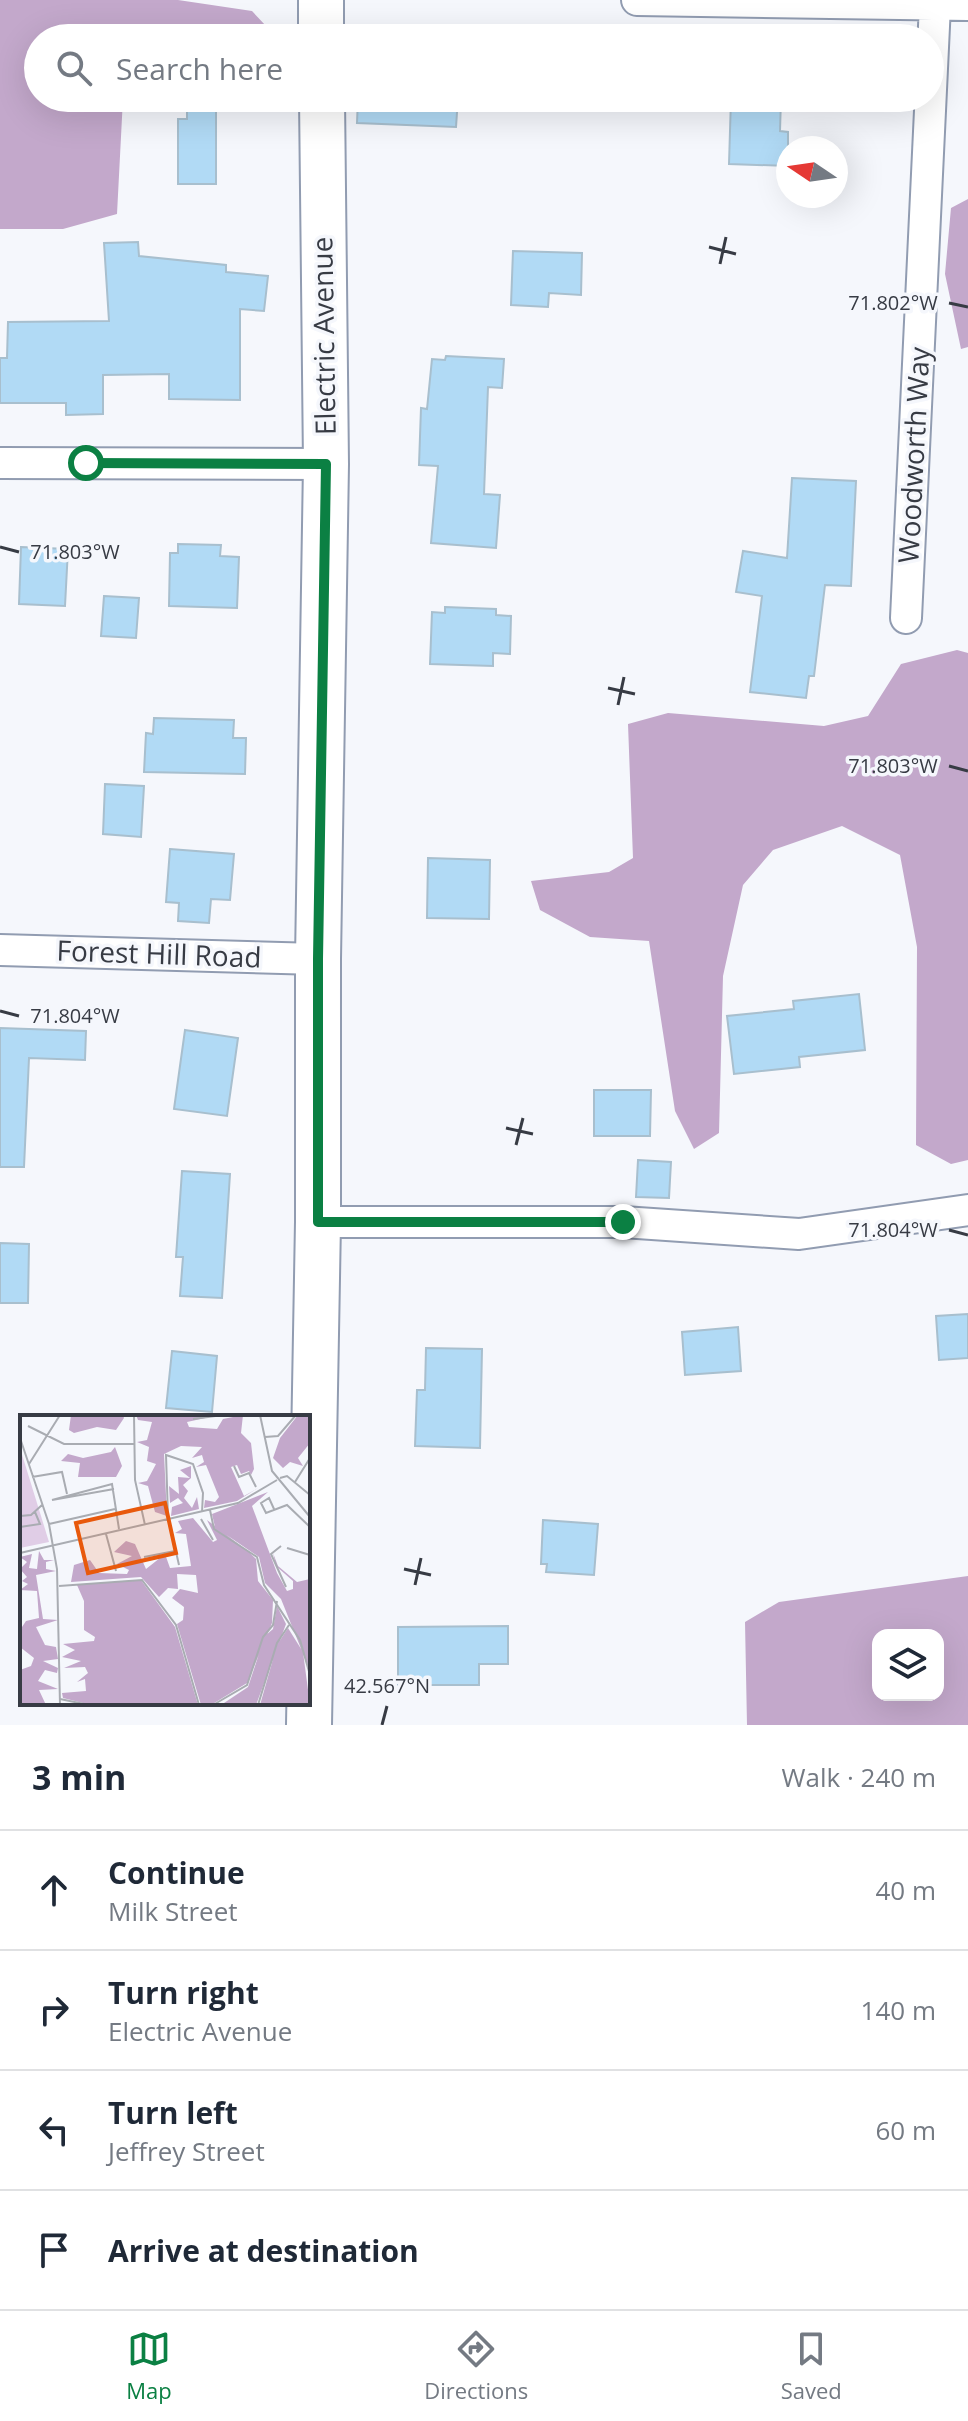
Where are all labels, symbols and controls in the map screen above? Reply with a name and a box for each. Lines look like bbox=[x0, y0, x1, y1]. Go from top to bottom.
search box bbox=[24, 24, 944, 112]
icon: search bbox=[52, 46, 96, 90]
text: Search here bbox=[116, 48, 283, 89]
north arrow bbox=[776, 136, 848, 208]
street label: Electric Avenue bbox=[302, 236, 344, 436]
text: 71.802°W bbox=[848, 289, 938, 316]
street label: Woodworth Way bbox=[888, 345, 938, 564]
route start bbox=[68, 445, 104, 481]
text: 71.803°W bbox=[30, 538, 120, 565]
text: 71.803°W bbox=[848, 752, 938, 779]
street label: Forest Hill Road bbox=[56, 930, 262, 976]
text: 71.804°W bbox=[30, 1002, 120, 1029]
route end bbox=[605, 1204, 641, 1240]
text: 71.804°W bbox=[848, 1216, 938, 1243]
inset map bbox=[20, 1415, 310, 1705]
map controls bbox=[872, 1629, 944, 1701]
button: layers bbox=[872, 1629, 944, 1701]
text: 42.567°N bbox=[344, 1672, 430, 1699]
text: 3 min bbox=[32, 1754, 126, 1800]
text: Walk · 240 m bbox=[782, 1759, 936, 1795]
text: Continue bbox=[108, 1852, 245, 1893]
icon: ahead bbox=[32, 1868, 76, 1912]
text: 40 m bbox=[875, 1872, 936, 1908]
text: Milk Street bbox=[108, 1893, 238, 1929]
text: Turn right bbox=[108, 1972, 259, 2013]
icon: right bbox=[32, 1988, 76, 2032]
text: 140 m bbox=[861, 1992, 936, 2028]
text: Electric Avenue bbox=[108, 2013, 292, 2049]
text: Turn left bbox=[108, 2092, 238, 2133]
icon: left bbox=[32, 2108, 76, 2152]
text: 60 m bbox=[875, 2112, 936, 2148]
text: Jeffrey Street bbox=[108, 2133, 265, 2169]
icon: arrive bbox=[32, 2228, 76, 2272]
text: Arrive at destination bbox=[108, 2230, 419, 2271]
tab: Map bbox=[126, 2327, 172, 2405]
tab: Directions bbox=[424, 2327, 528, 2405]
tab: Saved bbox=[781, 2327, 842, 2405]

